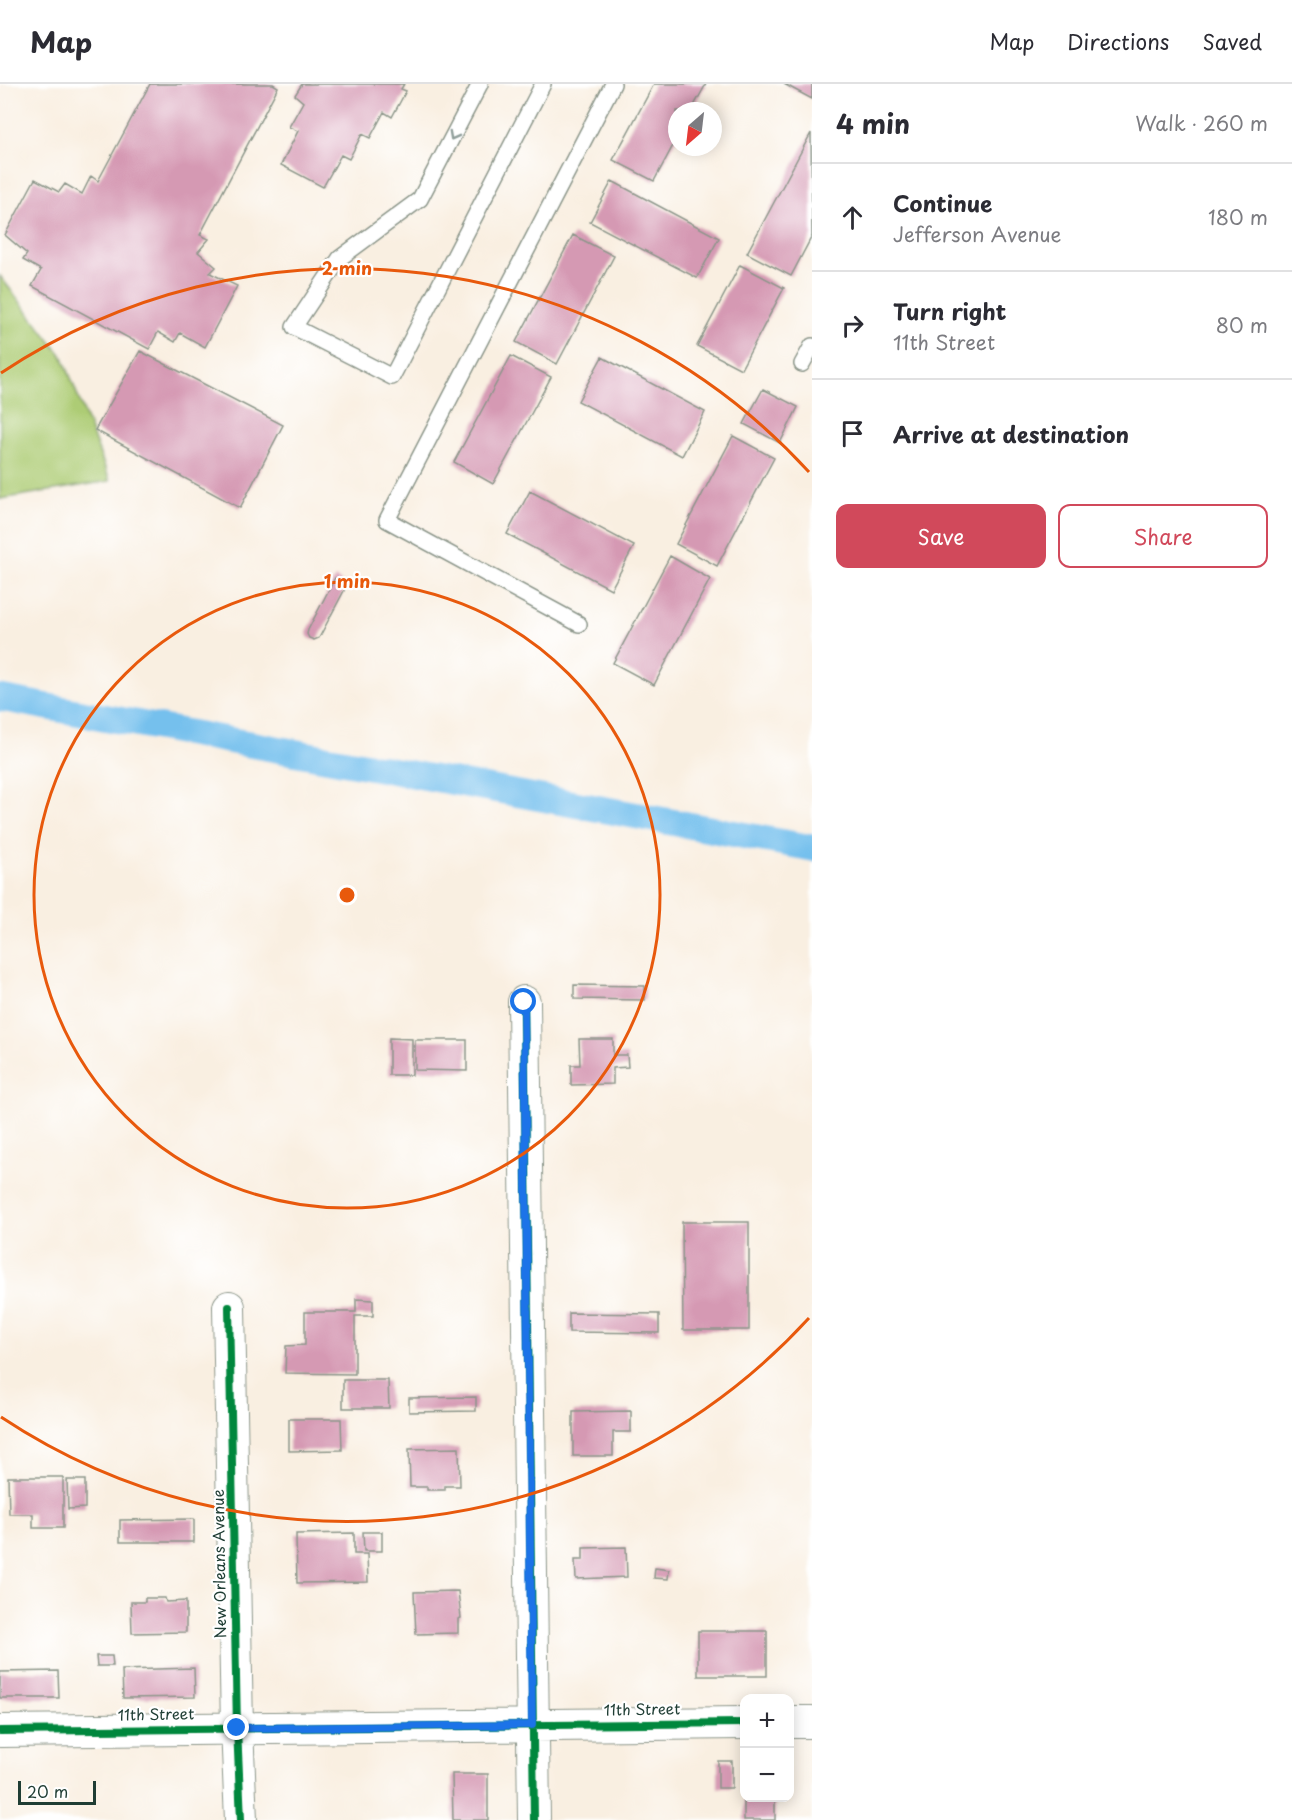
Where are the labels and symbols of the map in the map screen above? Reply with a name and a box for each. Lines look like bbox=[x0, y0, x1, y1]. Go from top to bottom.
north arrow bbox=[668, 102, 722, 156]
one-way arrow bbox=[449, 130, 460, 140]
text: 2 min bbox=[322, 254, 372, 281]
text: 1 min bbox=[324, 567, 370, 594]
centre of rings bbox=[337, 885, 357, 905]
route start bbox=[510, 988, 536, 1014]
street label: New Orleans Avenue bbox=[206, 1489, 231, 1639]
street label: 11th Street bbox=[604, 1696, 680, 1721]
street label: 11th Street bbox=[118, 1701, 194, 1726]
route end bbox=[223, 1714, 249, 1740]
scale bar bbox=[18, 1778, 96, 1806]

